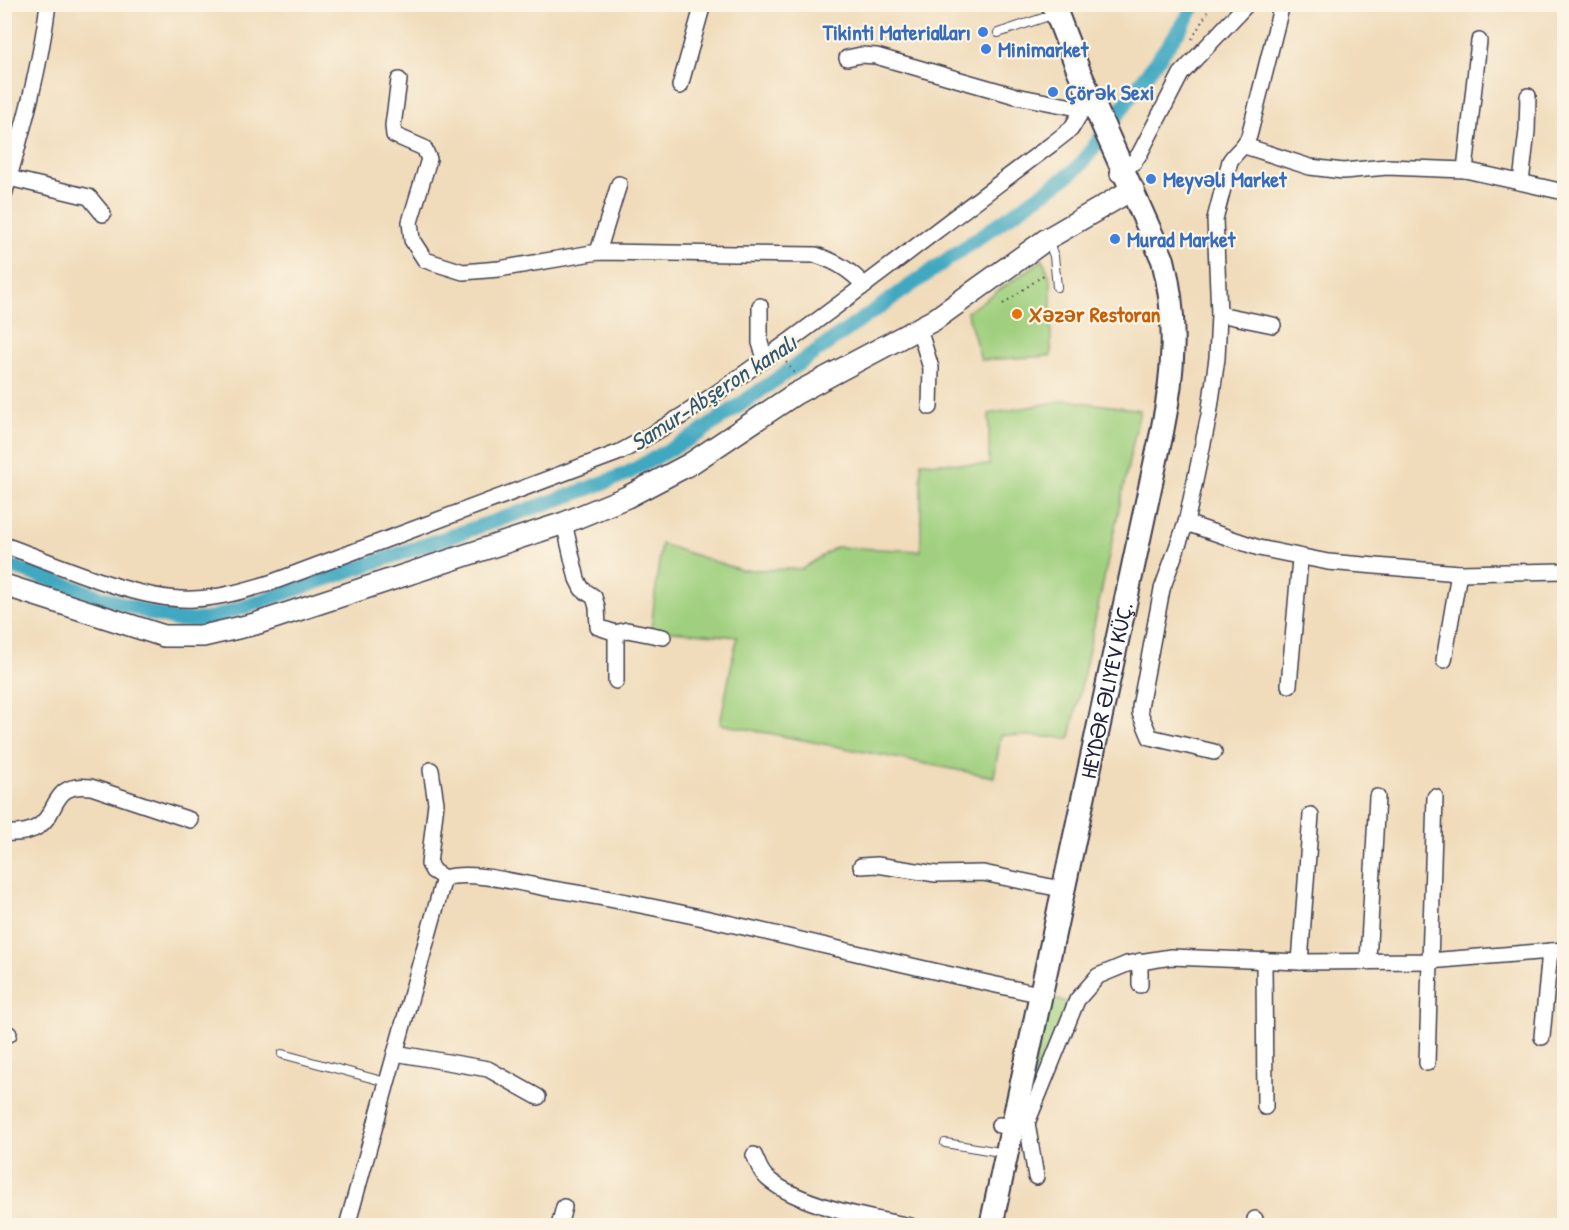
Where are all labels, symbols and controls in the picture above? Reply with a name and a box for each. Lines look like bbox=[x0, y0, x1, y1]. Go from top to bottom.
place label: Tikinti Materialları bbox=[822, 17, 971, 47]
marker: Tikinti Materialları bbox=[976, 25, 990, 39]
place label: Minimarket bbox=[998, 34, 1090, 64]
marker: Minimarket bbox=[979, 42, 993, 56]
place label: Çörək Sexi bbox=[1065, 77, 1154, 107]
marker: Çörək Sexi bbox=[1046, 85, 1060, 99]
place label: Meyvəli Market bbox=[1163, 164, 1288, 195]
marker: Meyvəli Market bbox=[1144, 172, 1158, 186]
place label: Murad Market bbox=[1127, 224, 1237, 254]
marker: Murad Market bbox=[1108, 232, 1122, 246]
place label: Xəzər Restoran bbox=[1029, 299, 1160, 329]
marker: Xəzər Restoran bbox=[1010, 307, 1024, 321]
water label: Samur-Abşeron kanalı bbox=[624, 325, 804, 458]
street label: HEYDƏR ƏLIYEV KÜÇ. bbox=[1073, 600, 1140, 781]

